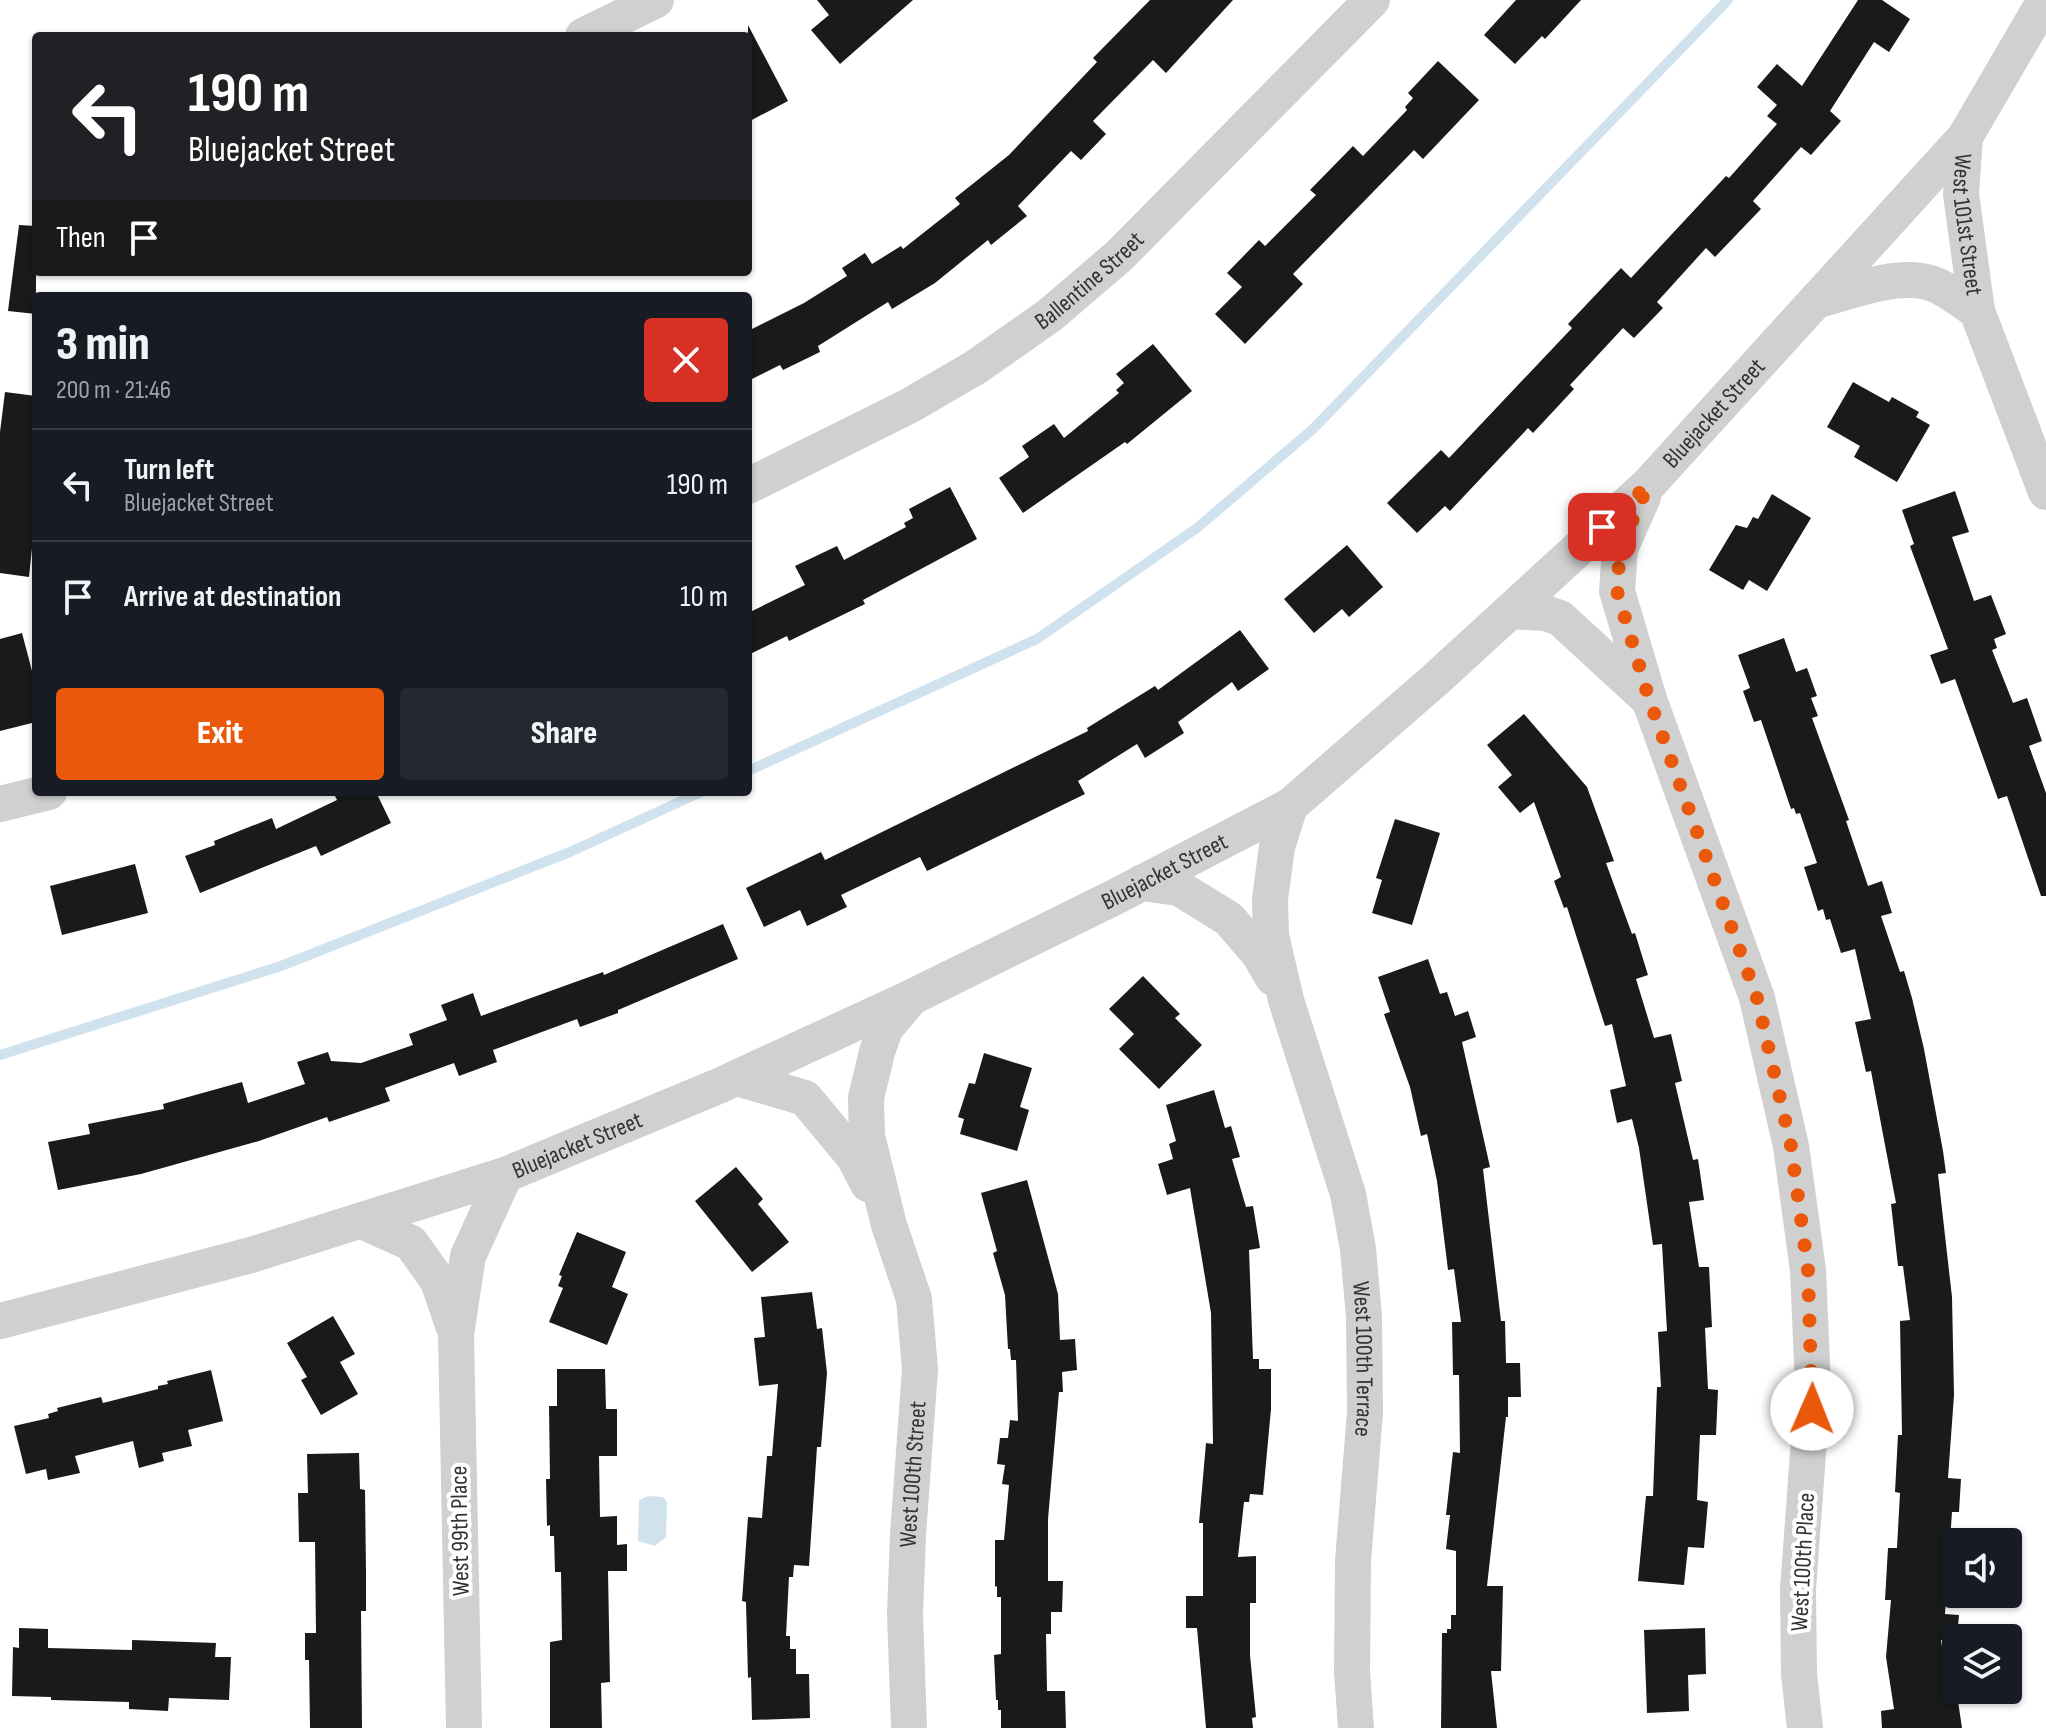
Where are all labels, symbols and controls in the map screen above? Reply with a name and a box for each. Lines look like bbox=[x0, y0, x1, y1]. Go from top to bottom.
text: 190 m bbox=[188, 61, 309, 128]
icon: left bbox=[56, 64, 160, 168]
text: Bluejacket Street bbox=[188, 129, 395, 172]
street label: West 101st Street bbox=[1947, 153, 1989, 297]
icon: arrive bbox=[122, 216, 166, 260]
text: Then bbox=[56, 220, 106, 256]
street label: Ballentine Street bbox=[1029, 225, 1150, 336]
text: 3 min bbox=[56, 316, 150, 373]
button: close bbox=[644, 318, 728, 402]
street label: Bluejacket Street bbox=[1656, 352, 1771, 474]
text: 200 m · 21:46 bbox=[56, 375, 171, 406]
text: Turn left bbox=[124, 452, 214, 488]
icon: left bbox=[56, 463, 100, 507]
text: 190 m bbox=[667, 467, 728, 503]
text: Bluejacket Street bbox=[124, 488, 274, 519]
pin bbox=[1568, 493, 1636, 561]
icon: arrive bbox=[1580, 505, 1624, 549]
icon: arrive bbox=[56, 575, 100, 619]
text: Arrive at destination bbox=[124, 579, 341, 615]
text: 10 m bbox=[680, 579, 728, 615]
button: Exit bbox=[56, 688, 384, 780]
button: Share bbox=[400, 688, 728, 780]
street label: Bluejacket Street bbox=[1096, 827, 1232, 916]
street label: Bluejacket Street bbox=[508, 1105, 647, 1185]
street label: West 100th Terrace bbox=[1346, 1280, 1380, 1438]
position arrow bbox=[1770, 1367, 1854, 1451]
street label: West 100th Street bbox=[893, 1400, 932, 1548]
street label: West 99th Place bbox=[444, 1466, 476, 1596]
street label: West 100th Place bbox=[1785, 1492, 1821, 1632]
map controls bbox=[1942, 1528, 2022, 1704]
button: sound bbox=[1942, 1528, 2022, 1608]
button: layers bbox=[1942, 1624, 2022, 1704]

